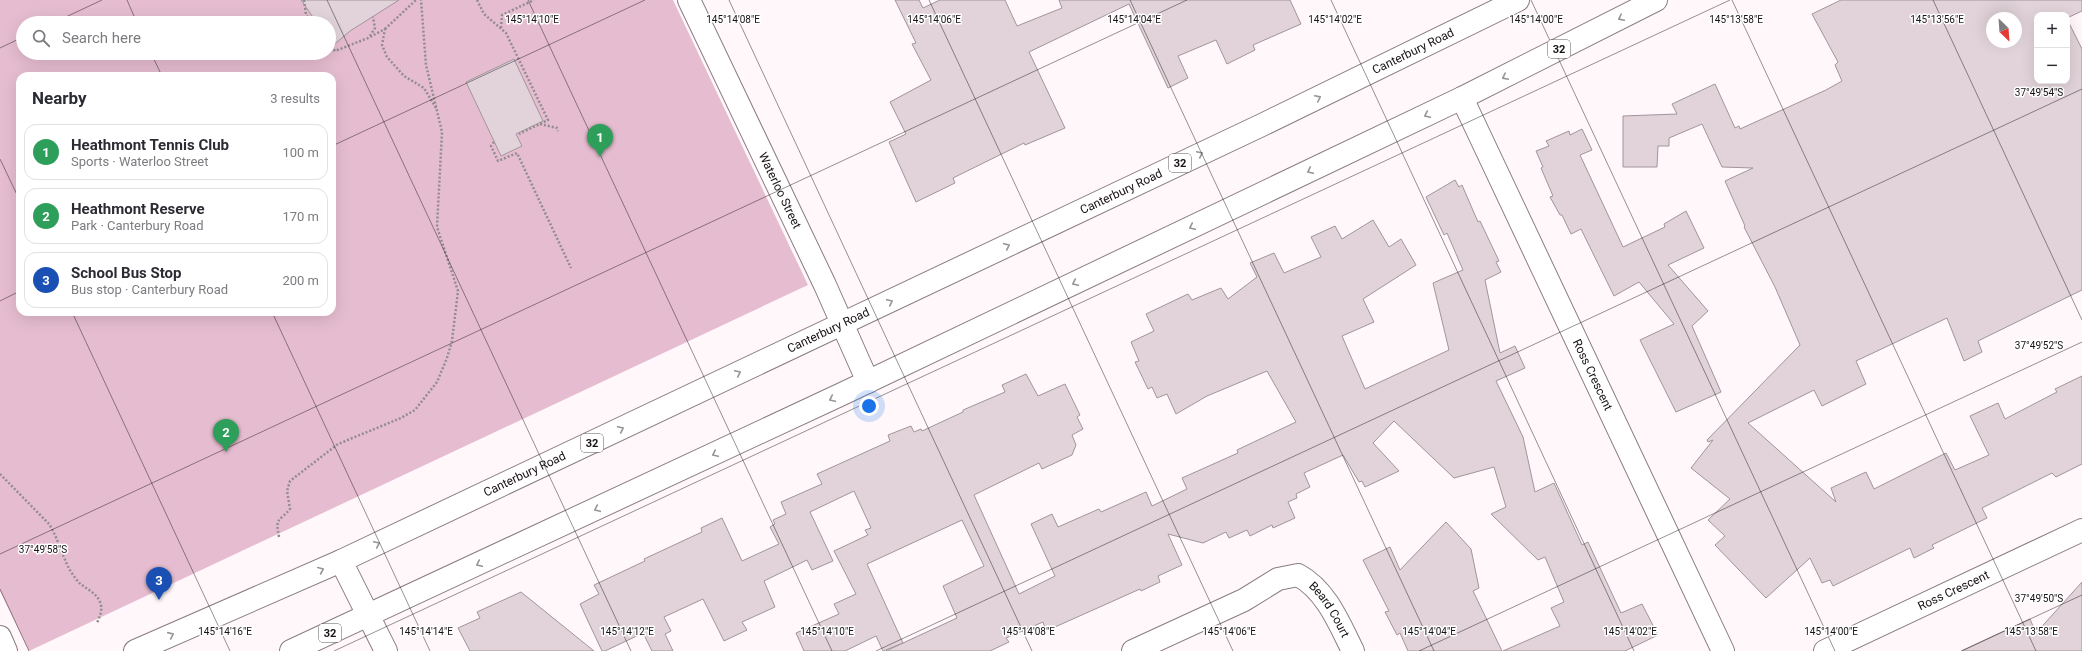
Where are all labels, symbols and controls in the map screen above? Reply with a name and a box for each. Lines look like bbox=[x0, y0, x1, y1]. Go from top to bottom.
north arrow bbox=[1986, 12, 2022, 48]
map controls bbox=[2034, 12, 2070, 84]
button: + bbox=[2034, 12, 2070, 48]
one-way arrow bbox=[1618, 13, 1625, 21]
text: 145°14'10"E bbox=[505, 14, 559, 25]
text: 145°14'08"E bbox=[706, 14, 760, 25]
text: 145°14'06"E bbox=[907, 14, 961, 25]
text: 145°14'04"E bbox=[1107, 14, 1161, 25]
text: 145°14'02"E bbox=[1308, 14, 1362, 25]
text: 145°14'00"E bbox=[1509, 14, 1563, 25]
text: 145°13'58"E bbox=[1709, 14, 1763, 25]
text: 145°13'56"E bbox=[1910, 14, 1964, 25]
search box bbox=[16, 16, 336, 60]
street label: Canterbury Road bbox=[1370, 25, 1456, 77]
icon: search bbox=[30, 27, 52, 49]
text: Search here bbox=[62, 29, 141, 47]
road number: 32 bbox=[1548, 40, 1570, 58]
button: − bbox=[2034, 48, 2070, 84]
one-way arrow bbox=[1502, 72, 1509, 79]
text: 37°49'54"S bbox=[2015, 87, 2063, 98]
text: Nearby bbox=[32, 88, 87, 108]
text: 3 results bbox=[270, 91, 320, 106]
one-way arrow bbox=[1313, 95, 1321, 103]
one-way arrow bbox=[1424, 110, 1431, 118]
pin: 1 bbox=[587, 124, 613, 157]
text: Heathmont Tennis Club bbox=[71, 136, 229, 154]
text: 1 bbox=[42, 145, 50, 160]
text: 100 m bbox=[282, 145, 319, 160]
street label: Waterloo Street bbox=[756, 150, 804, 231]
one-way arrow bbox=[1196, 151, 1203, 159]
text: Sports · Waterloo Street bbox=[71, 154, 208, 169]
road number: 32 bbox=[1169, 154, 1191, 172]
street label: Canterbury Road bbox=[1078, 166, 1164, 217]
one-way arrow bbox=[1306, 166, 1314, 174]
text: Heathmont Reserve bbox=[71, 200, 205, 218]
text: 2 bbox=[42, 209, 50, 224]
text: 170 m bbox=[282, 209, 319, 224]
text: Park · Canterbury Road bbox=[71, 218, 204, 233]
one-way arrow bbox=[1189, 222, 1197, 230]
one-way arrow bbox=[1003, 243, 1010, 251]
text: School Bus Stop bbox=[71, 264, 182, 282]
text: 3 bbox=[42, 273, 50, 288]
text: 200 m bbox=[282, 273, 319, 288]
one-way arrow bbox=[1072, 278, 1079, 286]
text: Bus stop · Canterbury Road bbox=[71, 282, 228, 297]
one-way arrow bbox=[885, 299, 893, 307]
street label: Canterbury Road bbox=[785, 305, 872, 356]
street label: Ross Crescent bbox=[1570, 337, 1615, 413]
text: 37°49'52"S bbox=[2015, 340, 2063, 351]
one-way arrow bbox=[734, 370, 742, 378]
one-way arrow bbox=[829, 394, 836, 402]
your location bbox=[859, 396, 879, 416]
pin: 2 bbox=[213, 419, 239, 452]
one-way arrow bbox=[616, 426, 624, 434]
road number: 32 bbox=[581, 434, 603, 452]
street label: Canterbury Road bbox=[481, 449, 568, 499]
one-way arrow bbox=[711, 449, 719, 457]
one-way arrow bbox=[594, 504, 601, 512]
one-way arrow bbox=[372, 541, 380, 549]
text: 37°49'58"S bbox=[19, 544, 67, 555]
one-way arrow bbox=[476, 559, 484, 567]
pin: 3 bbox=[146, 567, 172, 600]
one-way arrow bbox=[316, 567, 324, 575]
street label: Ross Crescent bbox=[1916, 568, 1991, 613]
street label: Beard Court bbox=[1306, 579, 1352, 640]
text: 37°49'50"S bbox=[2015, 593, 2063, 604]
road number: 32 bbox=[319, 624, 341, 642]
text: 145°14'16"E bbox=[198, 626, 252, 637]
text: 145°14'14"E bbox=[399, 626, 453, 637]
text: 145°14'12"E bbox=[600, 626, 654, 637]
text: 145°14'10"E bbox=[800, 626, 854, 637]
text: 145°14'08"E bbox=[1001, 626, 1055, 637]
text: 145°14'06"E bbox=[1202, 626, 1256, 637]
text: 145°14'04"E bbox=[1402, 626, 1456, 637]
text: 145°14'02"E bbox=[1603, 626, 1657, 637]
text: 145°14'00"E bbox=[1804, 626, 1858, 637]
text: 145°13'58"E bbox=[2004, 626, 2058, 637]
one-way arrow bbox=[167, 632, 174, 640]

